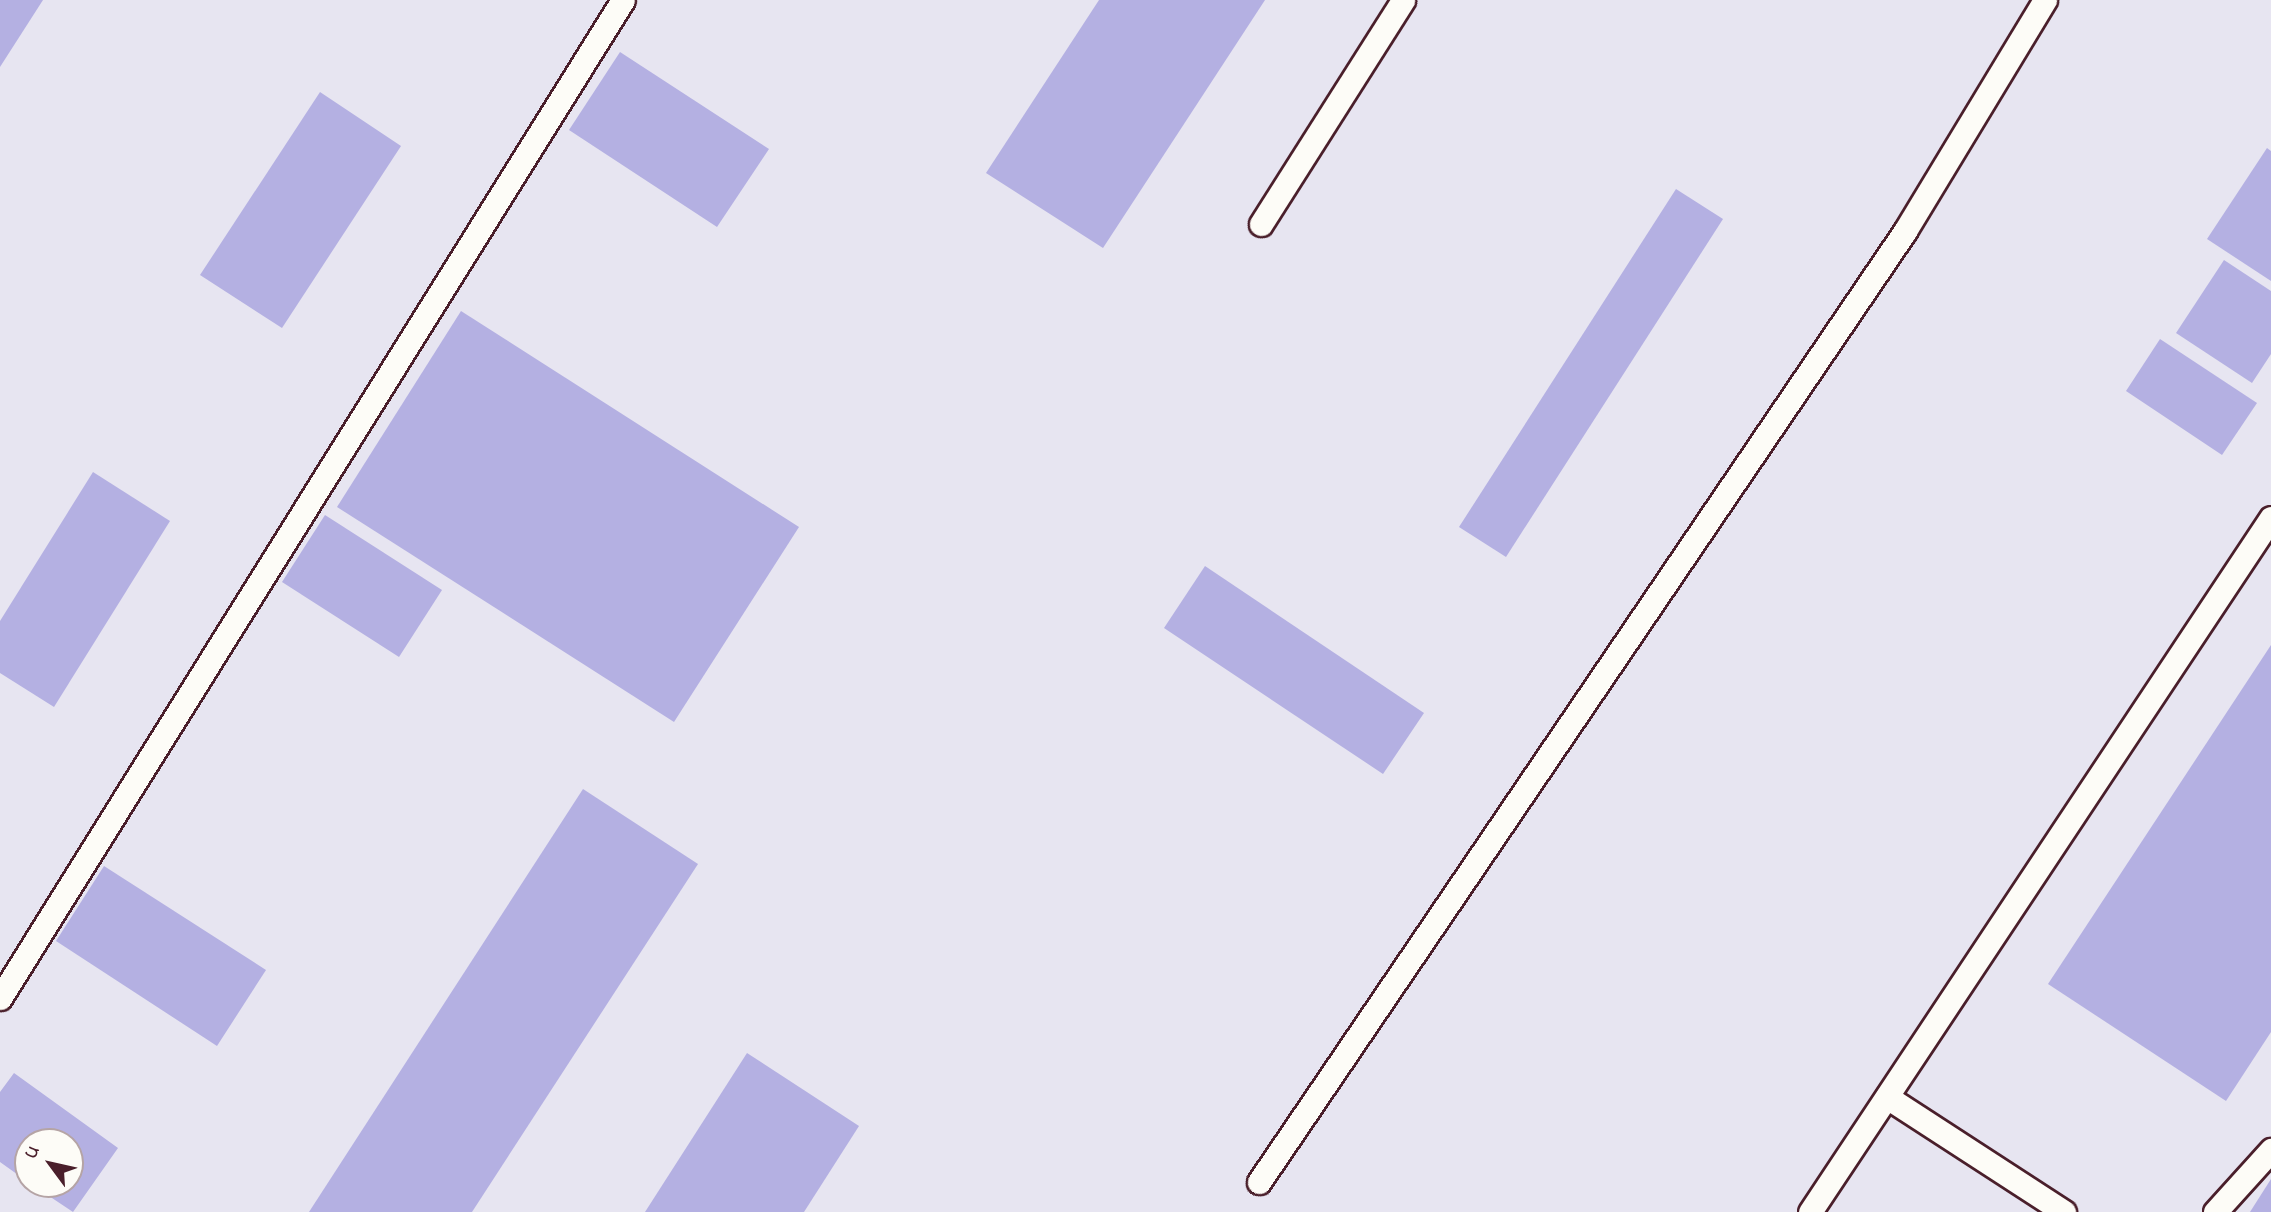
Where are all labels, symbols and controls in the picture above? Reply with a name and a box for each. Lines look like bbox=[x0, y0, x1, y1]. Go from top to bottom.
north arrow bbox=[14, 1128, 84, 1198]
text: U bbox=[18, 1140, 47, 1165]

